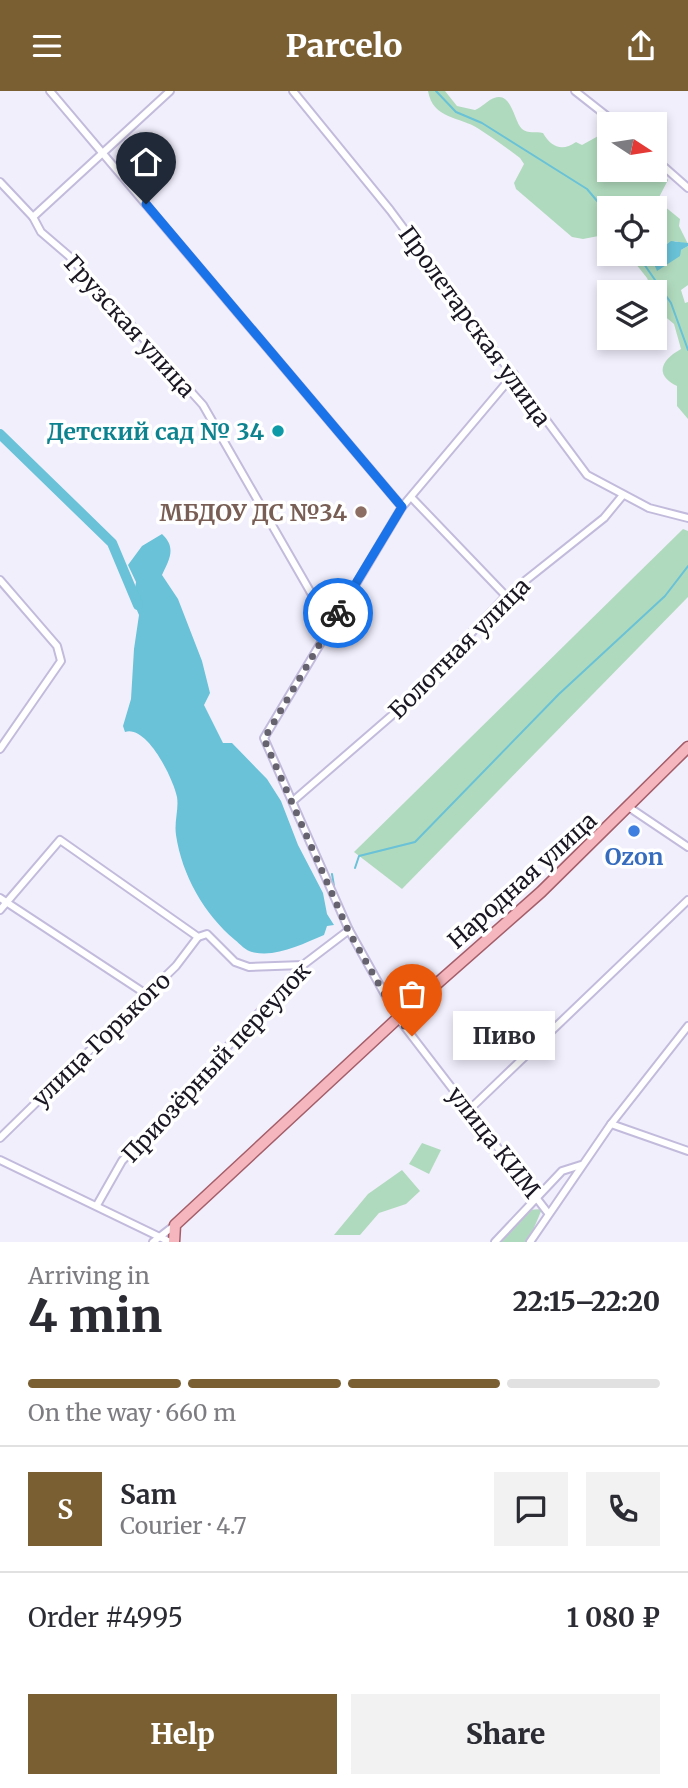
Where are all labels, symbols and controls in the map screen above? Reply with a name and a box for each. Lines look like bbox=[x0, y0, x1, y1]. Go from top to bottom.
text: Parcelo bbox=[286, 26, 402, 66]
icon: menu bbox=[28, 27, 66, 65]
icon: share bbox=[622, 27, 660, 65]
north arrow bbox=[597, 112, 667, 182]
map controls bbox=[597, 112, 667, 350]
pin bbox=[116, 132, 176, 204]
icon: home bbox=[127, 143, 165, 181]
button: locate bbox=[597, 196, 667, 266]
street label: Пролетарская улица bbox=[393, 220, 557, 432]
street label: Грузская улица bbox=[58, 249, 202, 403]
button: layers bbox=[597, 280, 667, 350]
place label: Детский сад № 34 bbox=[47, 417, 264, 446]
marker: Детский сад № 34 bbox=[270, 423, 286, 439]
place label: МБДОУ ДС №34 bbox=[160, 498, 347, 527]
marker: МБДОУ ДС №34 bbox=[353, 504, 369, 520]
street label: Болотная улица bbox=[382, 571, 536, 725]
courier bbox=[303, 578, 373, 648]
icon: bike bbox=[319, 594, 357, 632]
street label: Народная улица bbox=[442, 806, 602, 954]
marker: Ozon bbox=[626, 823, 642, 839]
place label: Ozon bbox=[605, 842, 664, 871]
street label: Приозёрный переулок bbox=[116, 956, 317, 1168]
pin bbox=[382, 964, 442, 1036]
street label: улица Горького bbox=[26, 966, 176, 1112]
icon: bag bbox=[393, 975, 431, 1013]
callout: Пиво bbox=[454, 1011, 556, 1061]
text: Пиво bbox=[472, 1021, 536, 1050]
street label: улица КИМ bbox=[441, 1080, 547, 1204]
text: Arriving in bbox=[28, 1261, 150, 1290]
text: 22:15–22:20 bbox=[513, 1285, 660, 1318]
text: 4 min bbox=[28, 1287, 162, 1345]
text: On the way · 660 m bbox=[28, 1398, 236, 1427]
button: chat bbox=[494, 1472, 568, 1546]
button: phone bbox=[586, 1472, 660, 1546]
text: Sam bbox=[120, 1478, 177, 1511]
text: S bbox=[57, 1493, 73, 1526]
text: Courier · 4.7 bbox=[120, 1511, 247, 1540]
text: Order #4995 bbox=[28, 1601, 183, 1634]
text: 1 080 ₽ bbox=[567, 1601, 660, 1634]
button: Help bbox=[28, 1694, 337, 1774]
button: Share bbox=[351, 1694, 660, 1774]

